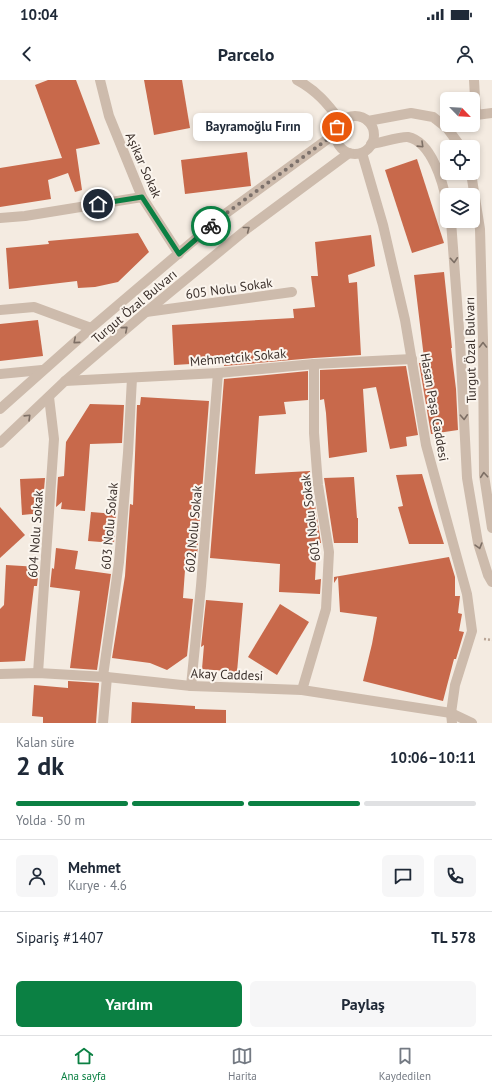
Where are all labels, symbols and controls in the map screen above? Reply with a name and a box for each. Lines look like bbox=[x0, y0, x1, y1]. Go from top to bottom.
text: 10:04 bbox=[20, 5, 58, 24]
icon: back bbox=[16, 43, 38, 65]
text: Parcelo bbox=[218, 43, 274, 66]
icon: person bbox=[454, 43, 476, 65]
north arrow bbox=[440, 92, 480, 132]
map controls bbox=[440, 92, 480, 228]
pin bbox=[320, 110, 354, 144]
callout: Bayramoğlu Fırın bbox=[193, 113, 313, 141]
icon: bag bbox=[326, 116, 348, 138]
text: Bayramoğlu Fırın bbox=[205, 118, 301, 135]
street label: Aşikar Sokak bbox=[122, 130, 166, 201]
button: locate bbox=[440, 140, 480, 180]
one-way arrow bbox=[416, 141, 423, 148]
pin bbox=[81, 187, 115, 221]
button: layers bbox=[440, 188, 480, 228]
icon: home bbox=[87, 193, 109, 215]
courier bbox=[191, 206, 231, 246]
icon: bike bbox=[200, 215, 222, 237]
one-way arrow bbox=[242, 227, 249, 234]
one-way arrow bbox=[450, 257, 459, 263]
street label: Turgut Özal Bulvarı bbox=[88, 266, 180, 347]
street label: 605 Nolu Sokak bbox=[185, 274, 274, 303]
street label: Turgut Özal Bulvarı bbox=[461, 297, 480, 403]
one-way arrow bbox=[120, 327, 127, 334]
one-way arrow bbox=[73, 336, 81, 344]
one-way arrow bbox=[479, 342, 487, 348]
street label: Mehmetcik Sokak bbox=[189, 345, 288, 370]
street label: Hasan Paşa Caddesi bbox=[417, 352, 452, 463]
one-way arrow bbox=[23, 414, 31, 421]
one-way arrow bbox=[460, 414, 468, 420]
one-way arrow bbox=[480, 472, 489, 478]
street label: 601 Nolu Sokak bbox=[297, 473, 324, 562]
street label: 603 Nolu Sokak bbox=[97, 481, 122, 570]
street label: 602 Nolu Sokak bbox=[181, 484, 206, 573]
street label: 604 Nolu Sokak bbox=[24, 489, 47, 578]
one-way arrow bbox=[474, 543, 483, 550]
street label: Akay Caddesi bbox=[190, 665, 264, 684]
text: Kalan süre bbox=[16, 734, 74, 751]
text: 10:06–10:11 bbox=[390, 748, 476, 767]
text: 2 dk bbox=[16, 749, 64, 782]
text: Yolda · 50 m bbox=[16, 812, 85, 829]
button: person bbox=[16, 855, 58, 897]
button: chat bbox=[382, 855, 424, 897]
button: phone bbox=[434, 855, 476, 897]
text: Mehmet bbox=[68, 858, 121, 877]
text: Kurye · 4.6 bbox=[68, 877, 127, 894]
text: Sipariş #1407 bbox=[16, 928, 104, 947]
text: TL 578 bbox=[431, 928, 476, 947]
button: Yardım bbox=[16, 981, 242, 1027]
button: Paylaş bbox=[250, 981, 476, 1027]
tab: Ana sayfa bbox=[61, 1045, 106, 1083]
tab: Harita bbox=[228, 1045, 257, 1083]
tab: Kaydedilen bbox=[379, 1045, 431, 1083]

